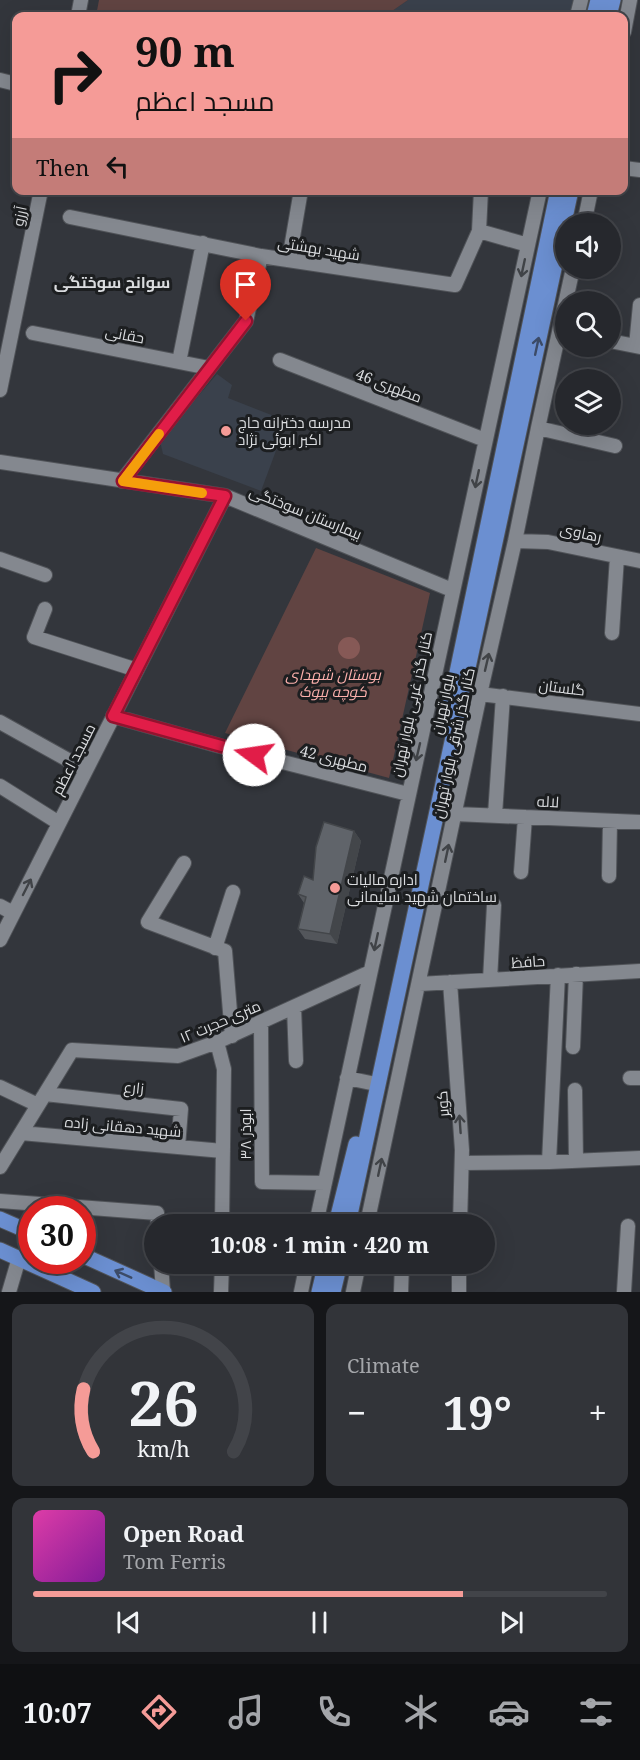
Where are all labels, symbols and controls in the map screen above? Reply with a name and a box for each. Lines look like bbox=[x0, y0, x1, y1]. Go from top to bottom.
text: 90 m bbox=[135, 22, 235, 79]
icon: right bbox=[36, 36, 114, 114]
text: مسجد اعظم bbox=[135, 82, 275, 119]
icon: left bbox=[101, 150, 134, 183]
text: Then bbox=[36, 152, 89, 182]
street label: آرزو bbox=[7, 204, 31, 228]
map controls bbox=[555, 213, 621, 435]
button: sound bbox=[555, 213, 621, 279]
street label: شهید بهشتی bbox=[276, 232, 362, 265]
one-way arrow bbox=[517, 258, 528, 277]
pin bbox=[220, 259, 271, 321]
icon: arrive bbox=[229, 268, 262, 301]
district label: سوانح سوختگی bbox=[54, 271, 170, 293]
button: search bbox=[555, 291, 621, 357]
street label: حقانی bbox=[103, 320, 146, 349]
one-way arrow bbox=[532, 336, 544, 355]
street label: مطهری 46 bbox=[353, 363, 425, 408]
button: layers bbox=[555, 369, 621, 435]
place label: مدرسه دخترانه حاج اکبر ابوئی نژاد bbox=[238, 412, 351, 450]
marker: مدرسه دخترانه حاج اکبر ابوئی نژاد bbox=[219, 424, 233, 438]
one-way arrow bbox=[470, 469, 482, 488]
street label: بیمارستان سوختگی bbox=[246, 480, 365, 545]
street label: رهاوی bbox=[558, 518, 604, 547]
street label: کنار گذر غربی بلوار تهران bbox=[386, 629, 437, 779]
one-way arrow bbox=[482, 653, 494, 672]
park label: بوستان شهدای کوچه بیوک bbox=[285, 664, 382, 702]
street label: کنار گذر شرقی بلوار تهران bbox=[427, 666, 480, 820]
street label: بلوار تهران bbox=[426, 672, 459, 736]
street label: گلستان bbox=[538, 674, 586, 701]
street label: مسجد اعظم bbox=[46, 720, 100, 799]
position arrow bbox=[222, 723, 286, 787]
street label: مطهری 42 bbox=[298, 740, 370, 777]
one-way arrow bbox=[412, 742, 423, 761]
street label: لاله bbox=[536, 790, 560, 812]
one-way arrow bbox=[442, 844, 453, 863]
place label: اداره مالیات ساختمان شهید سلیمانی bbox=[347, 869, 497, 907]
one-way arrow bbox=[21, 879, 33, 897]
marker: اداره مالیات ساختمان شهید سلیمانی bbox=[328, 881, 342, 895]
one-way arrow bbox=[370, 933, 382, 952]
street label: حافظ bbox=[510, 950, 546, 972]
street label: ۱۲ متری حجرت bbox=[176, 995, 264, 1048]
street label: زارع bbox=[123, 1076, 145, 1100]
street label: کویر bbox=[431, 1090, 453, 1119]
street label: ۳۸ ابوذر bbox=[235, 1108, 255, 1160]
street label: شهید دهقانی زاده bbox=[64, 1111, 182, 1142]
one-way arrow bbox=[455, 1114, 466, 1134]
one-way arrow bbox=[374, 1158, 386, 1177]
speed limit sign: 30 bbox=[18, 1196, 96, 1274]
text: 10:08 · 1 min · 420 m bbox=[210, 1229, 429, 1259]
one-way arrow bbox=[115, 1267, 133, 1279]
text: Climate bbox=[347, 1352, 420, 1379]
text: 26 bbox=[128, 1359, 198, 1444]
text: 19° bbox=[443, 1382, 512, 1443]
text: − bbox=[347, 1390, 366, 1435]
text: + bbox=[589, 1390, 607, 1435]
text: km/h bbox=[137, 1434, 190, 1463]
text: Open Road bbox=[123, 1518, 244, 1548]
text: Tom Ferris bbox=[123, 1548, 226, 1575]
icon: previous bbox=[112, 1606, 145, 1639]
icon: pause bbox=[303, 1606, 336, 1639]
icon: next bbox=[495, 1606, 528, 1639]
icon: directions bbox=[138, 1691, 180, 1733]
icon: music bbox=[225, 1691, 267, 1733]
icon: phone bbox=[313, 1691, 355, 1733]
icon: climate bbox=[400, 1691, 442, 1733]
icon: car bbox=[488, 1691, 530, 1733]
icon: filters bbox=[575, 1691, 617, 1733]
text: 10:07 bbox=[23, 1694, 92, 1731]

